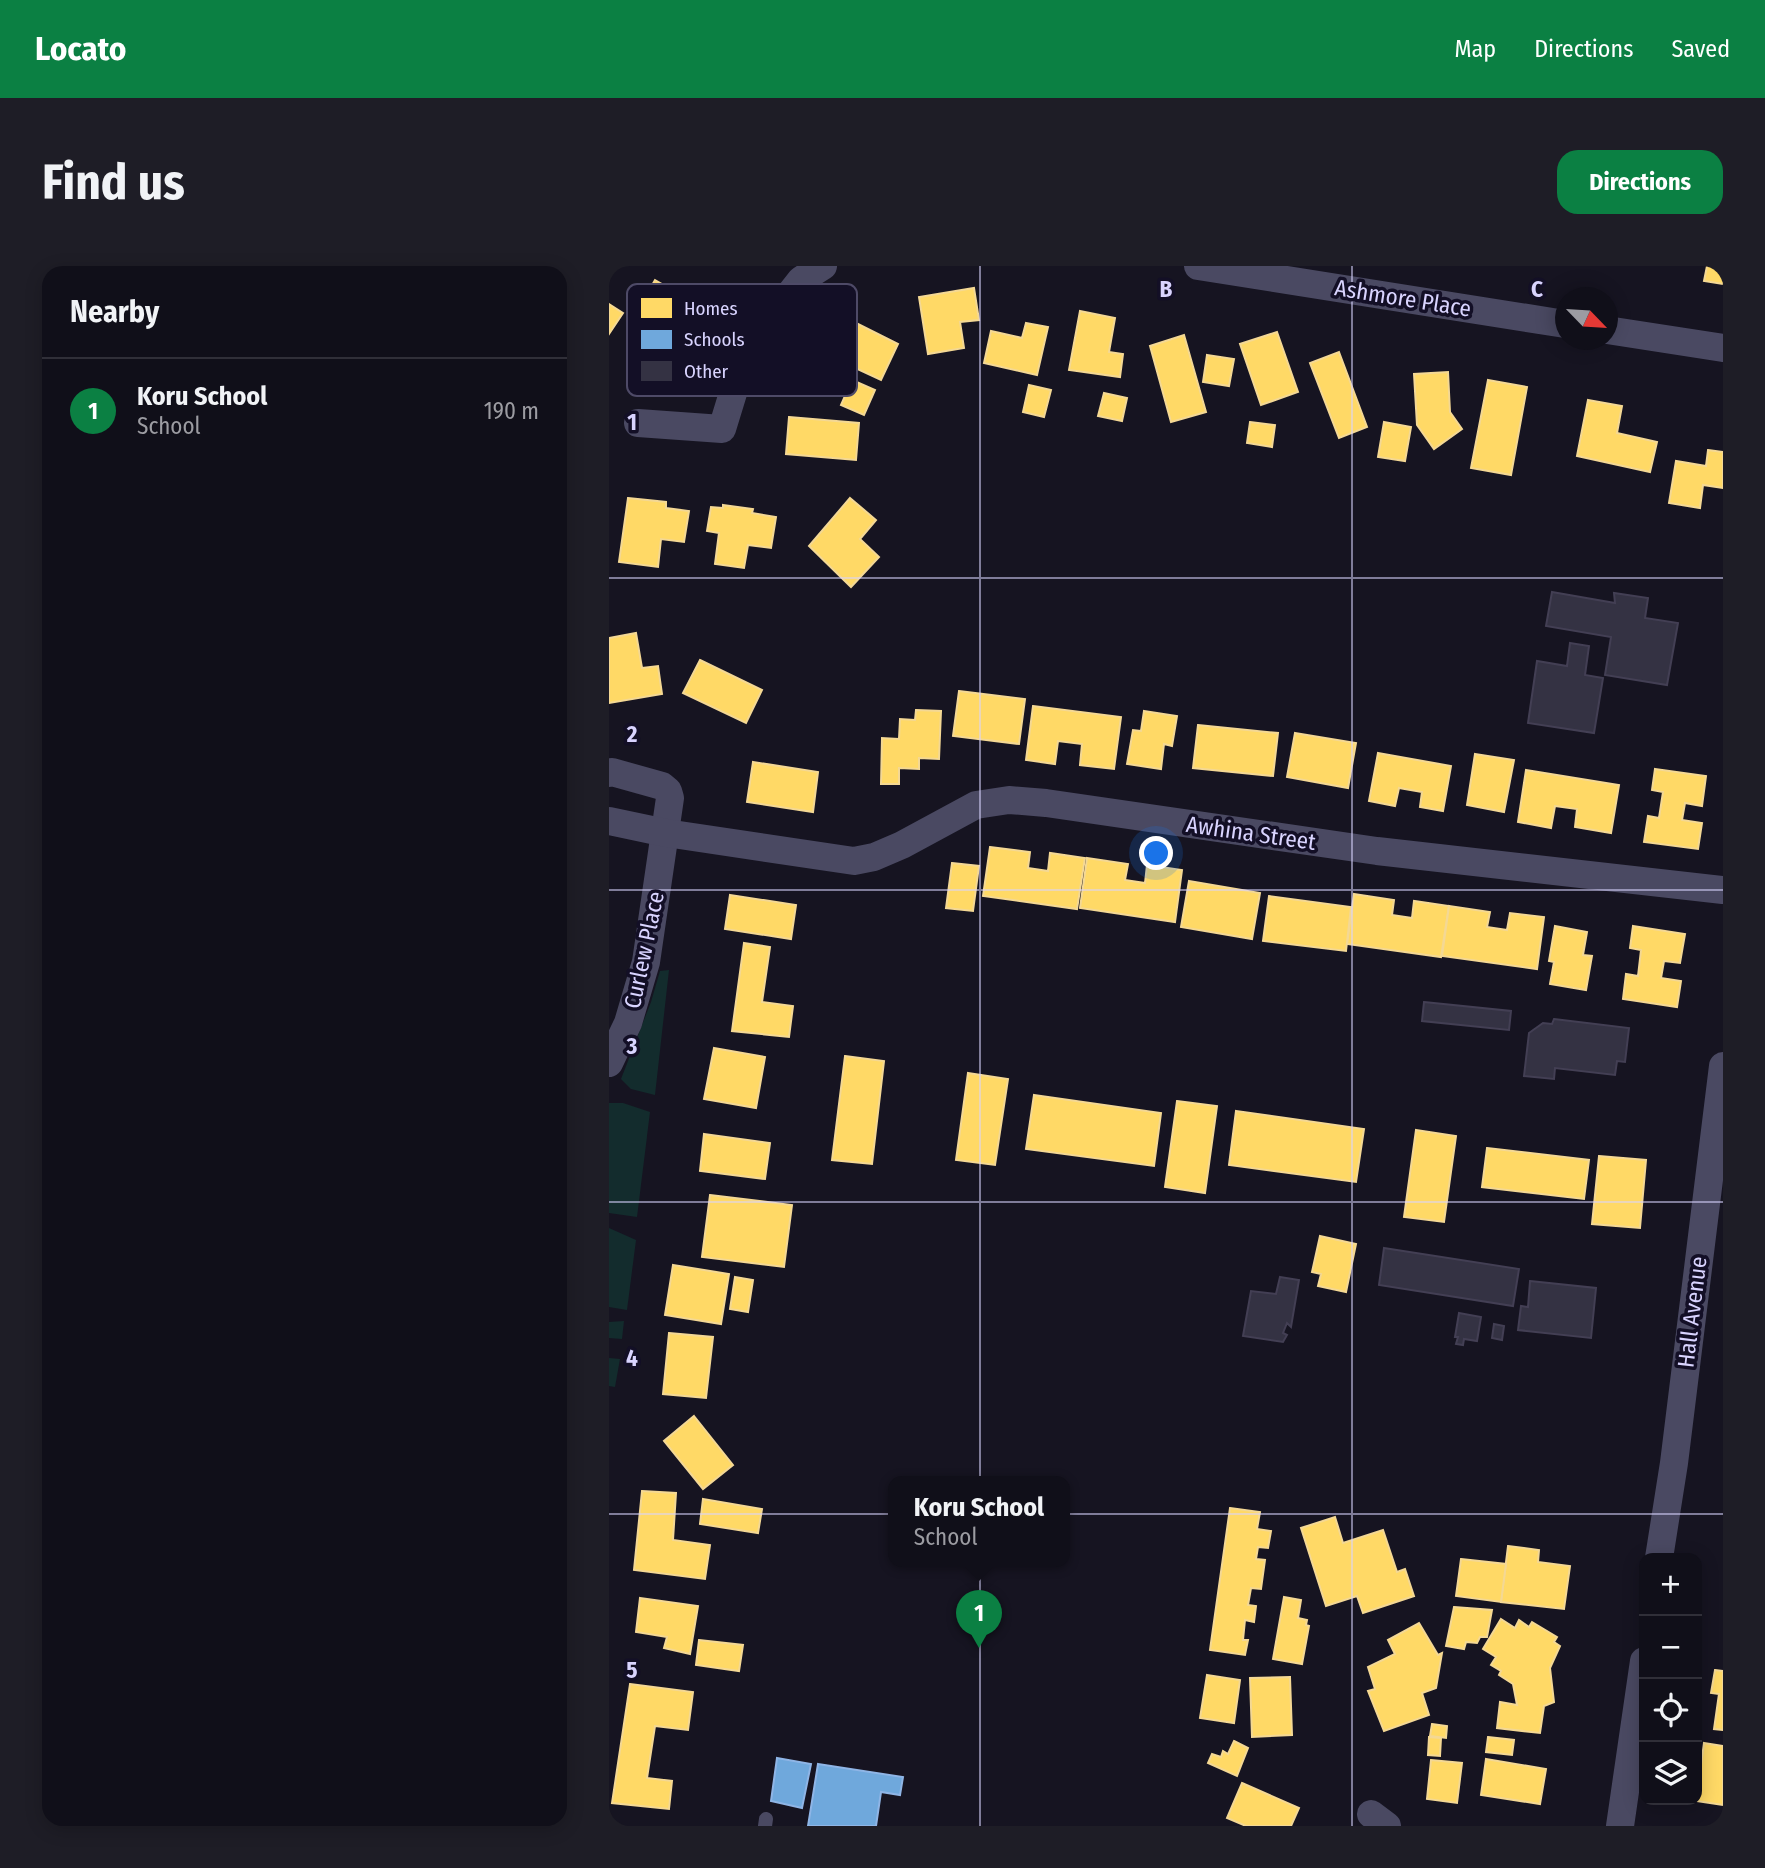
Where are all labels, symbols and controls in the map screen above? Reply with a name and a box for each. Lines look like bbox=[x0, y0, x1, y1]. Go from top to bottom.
text: Locato bbox=[35, 29, 126, 69]
text: Map bbox=[1455, 35, 1496, 63]
text: Directions bbox=[1534, 35, 1633, 63]
text: Saved bbox=[1671, 35, 1730, 63]
button: Directions bbox=[1557, 150, 1723, 214]
text: Find us bbox=[42, 153, 185, 212]
street label: Ashmore Place bbox=[1333, 273, 1473, 323]
text: B bbox=[1160, 275, 1173, 303]
text: C bbox=[1531, 275, 1543, 303]
legend bbox=[627, 284, 857, 396]
north arrow bbox=[1555, 287, 1618, 350]
text: Nearby bbox=[70, 294, 159, 330]
text: Homes bbox=[684, 297, 738, 320]
text: Schools bbox=[684, 328, 745, 351]
text: Other bbox=[684, 360, 729, 383]
text: Koru School bbox=[137, 381, 267, 412]
text: 1 bbox=[88, 397, 98, 425]
text: 190 m bbox=[484, 397, 539, 425]
text: 1 bbox=[627, 408, 637, 436]
text: School bbox=[137, 412, 201, 440]
text: 2 bbox=[626, 720, 638, 748]
street label: Awhina Street bbox=[1184, 810, 1318, 856]
your location bbox=[1139, 836, 1173, 870]
street label: Curlew Place bbox=[618, 889, 670, 1011]
text: 3 bbox=[626, 1032, 638, 1060]
street label: Hall Avenue bbox=[1671, 1255, 1713, 1369]
text: 4 bbox=[626, 1344, 638, 1372]
popup bbox=[888, 1476, 1070, 1567]
text: Koru School bbox=[914, 1492, 1044, 1523]
text: School bbox=[914, 1523, 978, 1551]
map controls bbox=[1639, 1553, 1702, 1805]
button: + bbox=[1639, 1553, 1702, 1616]
pin: 1 bbox=[956, 1590, 1002, 1648]
button: − bbox=[1639, 1616, 1702, 1679]
text: 5 bbox=[626, 1656, 638, 1684]
button: locate bbox=[1639, 1679, 1702, 1742]
button: layers bbox=[1639, 1742, 1702, 1805]

